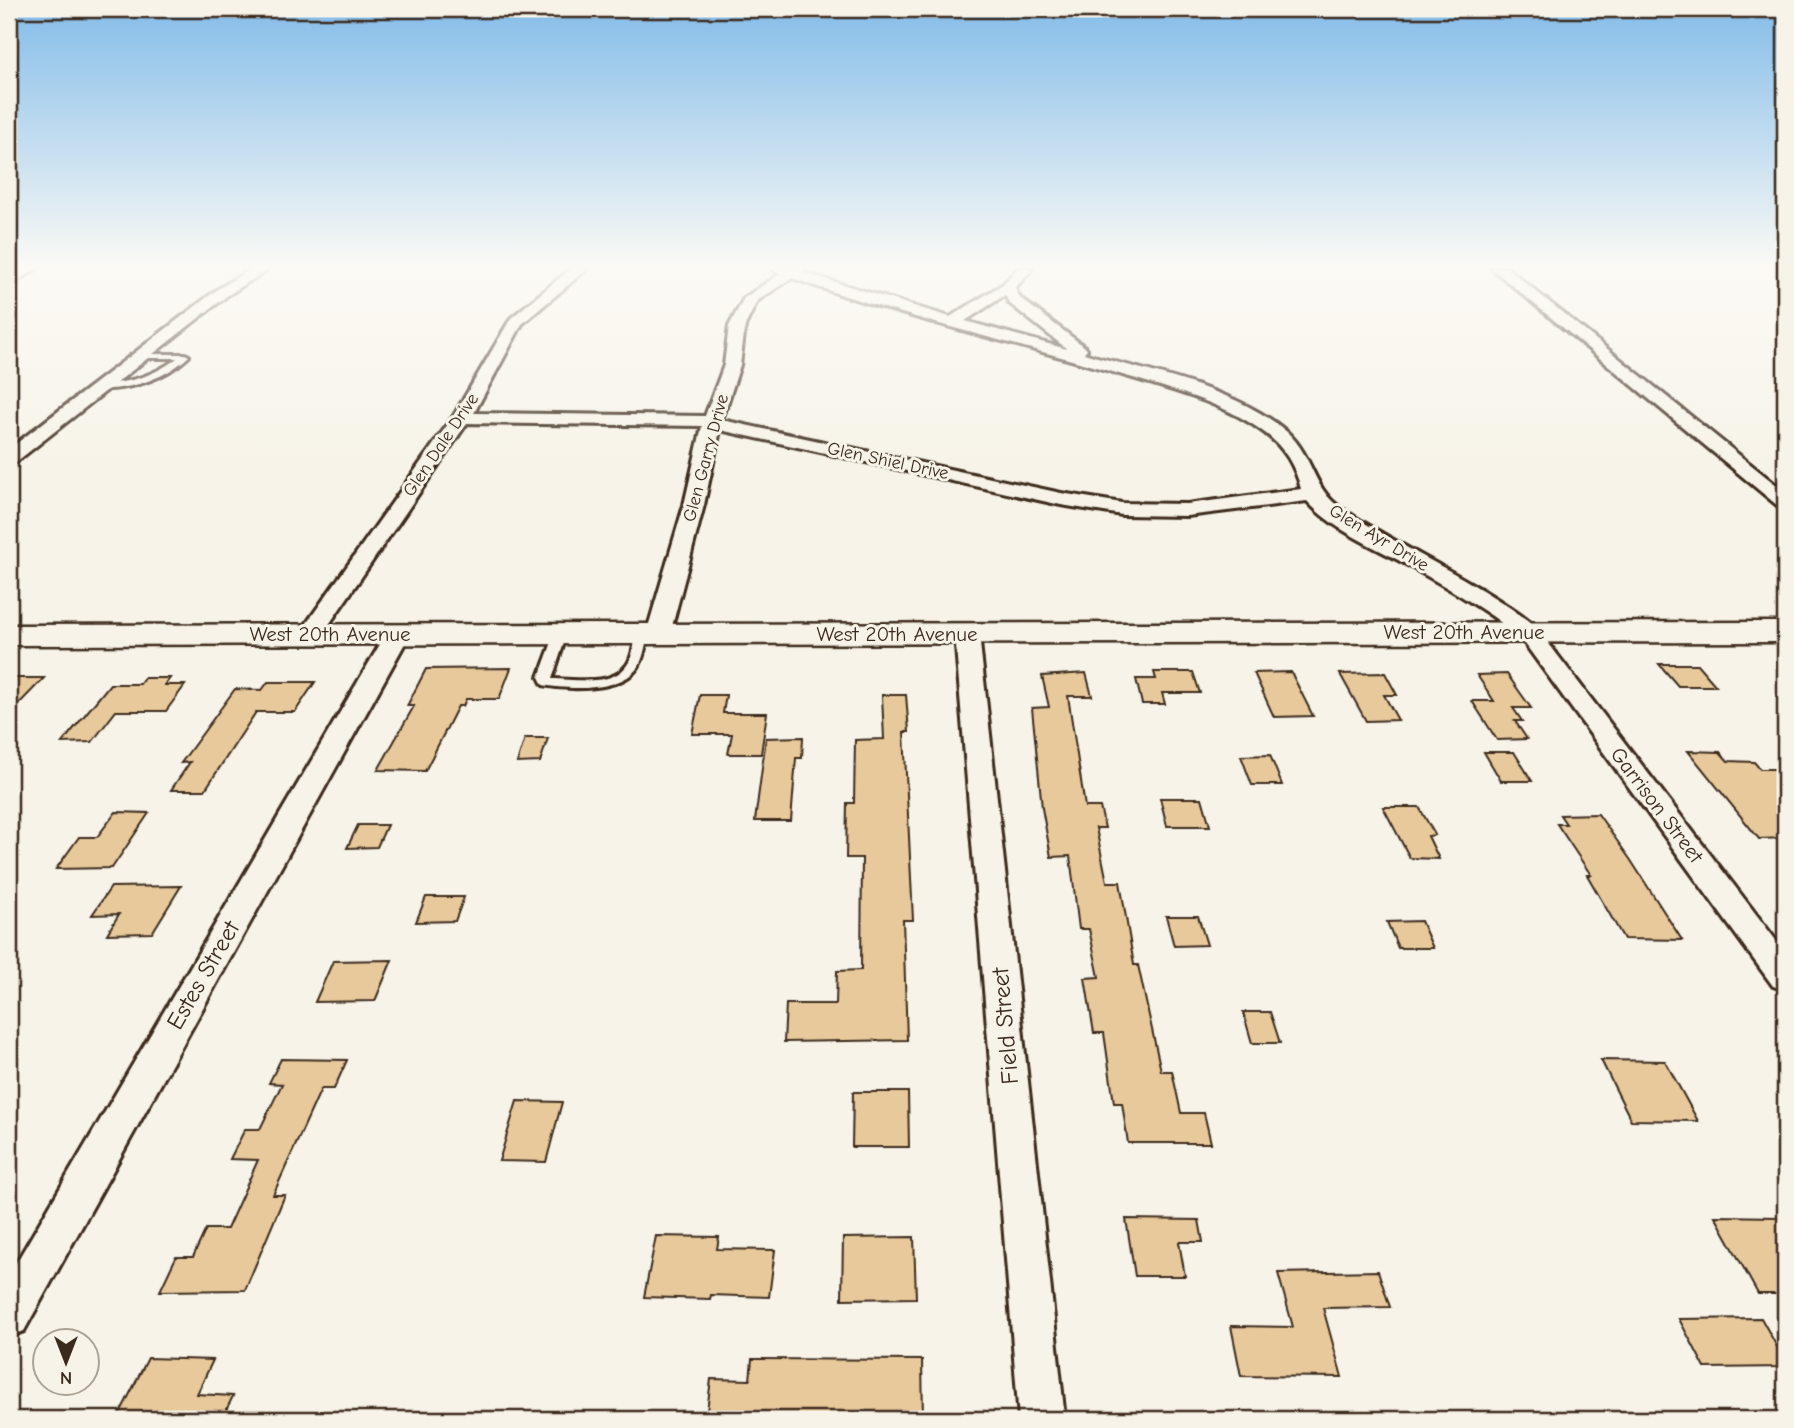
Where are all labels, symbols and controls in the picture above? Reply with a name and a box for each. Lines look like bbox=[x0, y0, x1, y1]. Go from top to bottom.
street label: Glen Dale Drive bbox=[399, 389, 483, 501]
street label: Glen Garry Drive bbox=[679, 392, 733, 524]
street label: Glen Shiel Drive bbox=[826, 438, 950, 484]
street label: Glen Ayr Drive bbox=[1325, 500, 1433, 576]
street label: West 20th Avenue bbox=[1383, 620, 1545, 644]
street label: West 20th Avenue bbox=[249, 622, 411, 646]
street label: West 20th Avenue bbox=[816, 622, 978, 646]
street label: Garrison Street bbox=[1606, 743, 1709, 868]
street label: Estes Street bbox=[161, 915, 246, 1034]
street label: Field Street bbox=[986, 965, 1024, 1086]
north arrow bbox=[32, 1326, 102, 1396]
text: N bbox=[60, 1367, 72, 1389]

